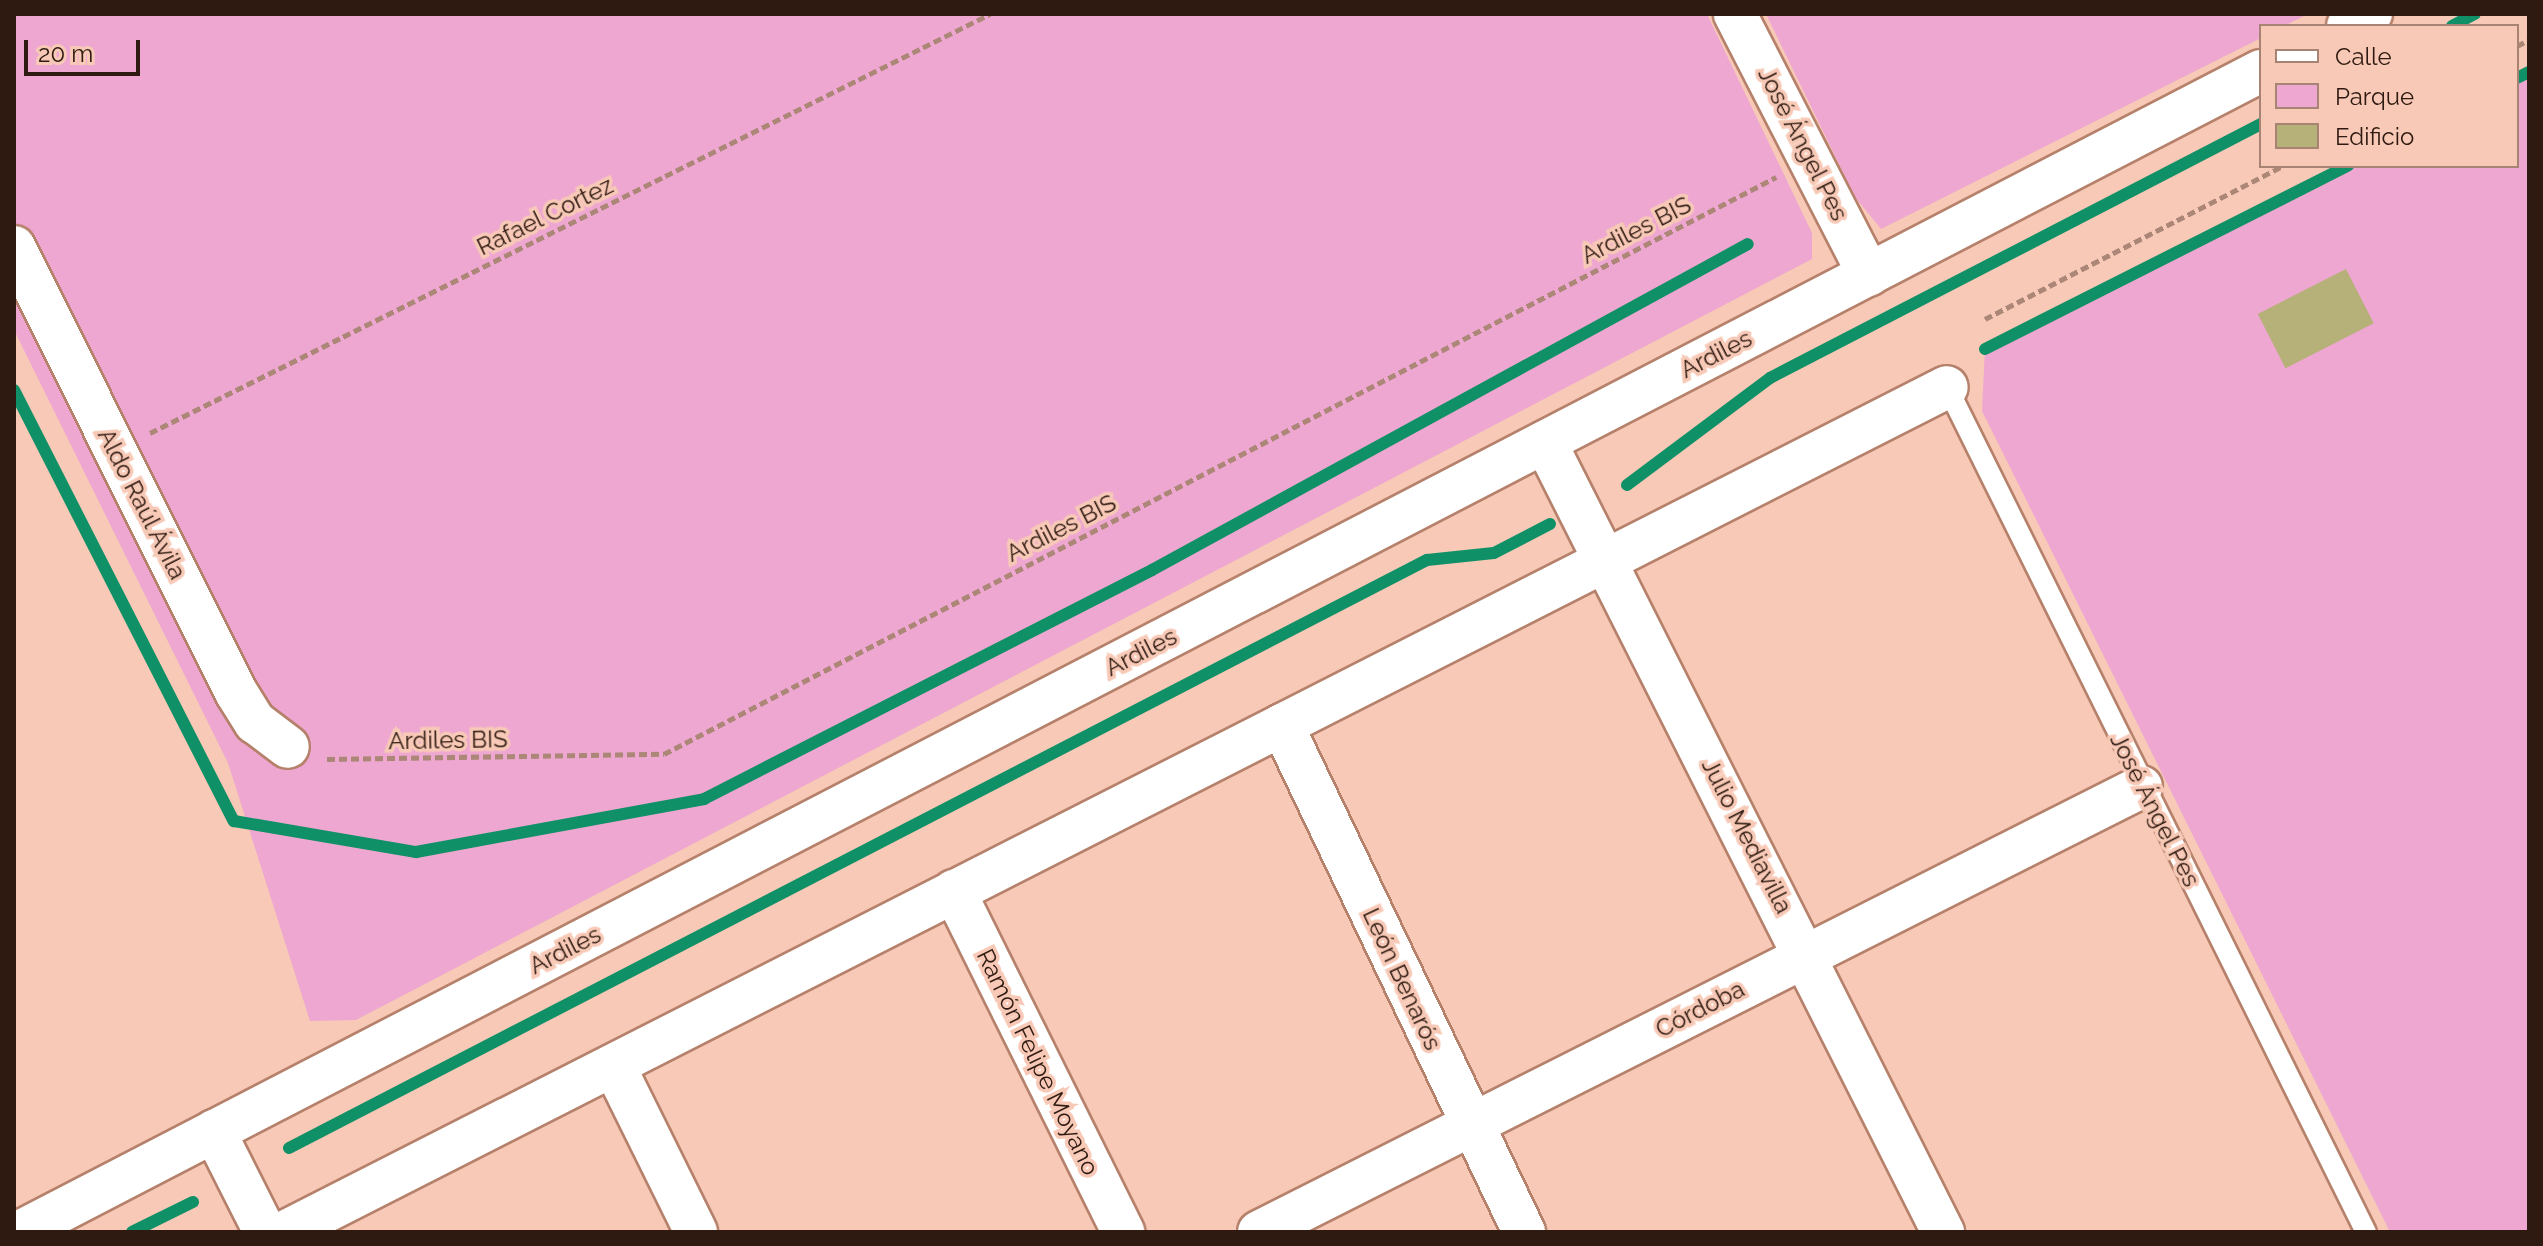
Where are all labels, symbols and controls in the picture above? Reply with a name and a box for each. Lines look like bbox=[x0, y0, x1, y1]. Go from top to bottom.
scale bar bbox=[28, 24, 144, 74]
legend bbox=[2259, 24, 2519, 168]
text: 20 m bbox=[38, 39, 93, 68]
text: Calle bbox=[2335, 42, 2392, 71]
street label: José Ángel Pes bbox=[1752, 62, 1854, 226]
text: Parque bbox=[2335, 82, 2414, 111]
text: Edificio bbox=[2335, 122, 2414, 151]
street label: Rafael Cortez bbox=[472, 170, 618, 262]
street label: Ardiles BIS bbox=[1576, 190, 1696, 270]
street label: Ardiles bbox=[1675, 324, 1757, 384]
street label: Aldo Raúl Ávila bbox=[91, 423, 193, 585]
street label: Ardiles BIS bbox=[1001, 488, 1121, 568]
street label: Ardiles bbox=[1100, 622, 1182, 682]
street label: Ardiles BIS bbox=[388, 725, 508, 755]
street label: José Ángel Pes bbox=[2104, 728, 2206, 892]
street label: Julio Mediavilla bbox=[1696, 754, 1798, 918]
street label: León Benarós bbox=[1357, 903, 1447, 1055]
street label: Ardiles bbox=[524, 920, 606, 980]
street label: Ramón Felipe Moyano bbox=[971, 944, 1105, 1180]
street label: Córdoba bbox=[1651, 974, 1749, 1044]

